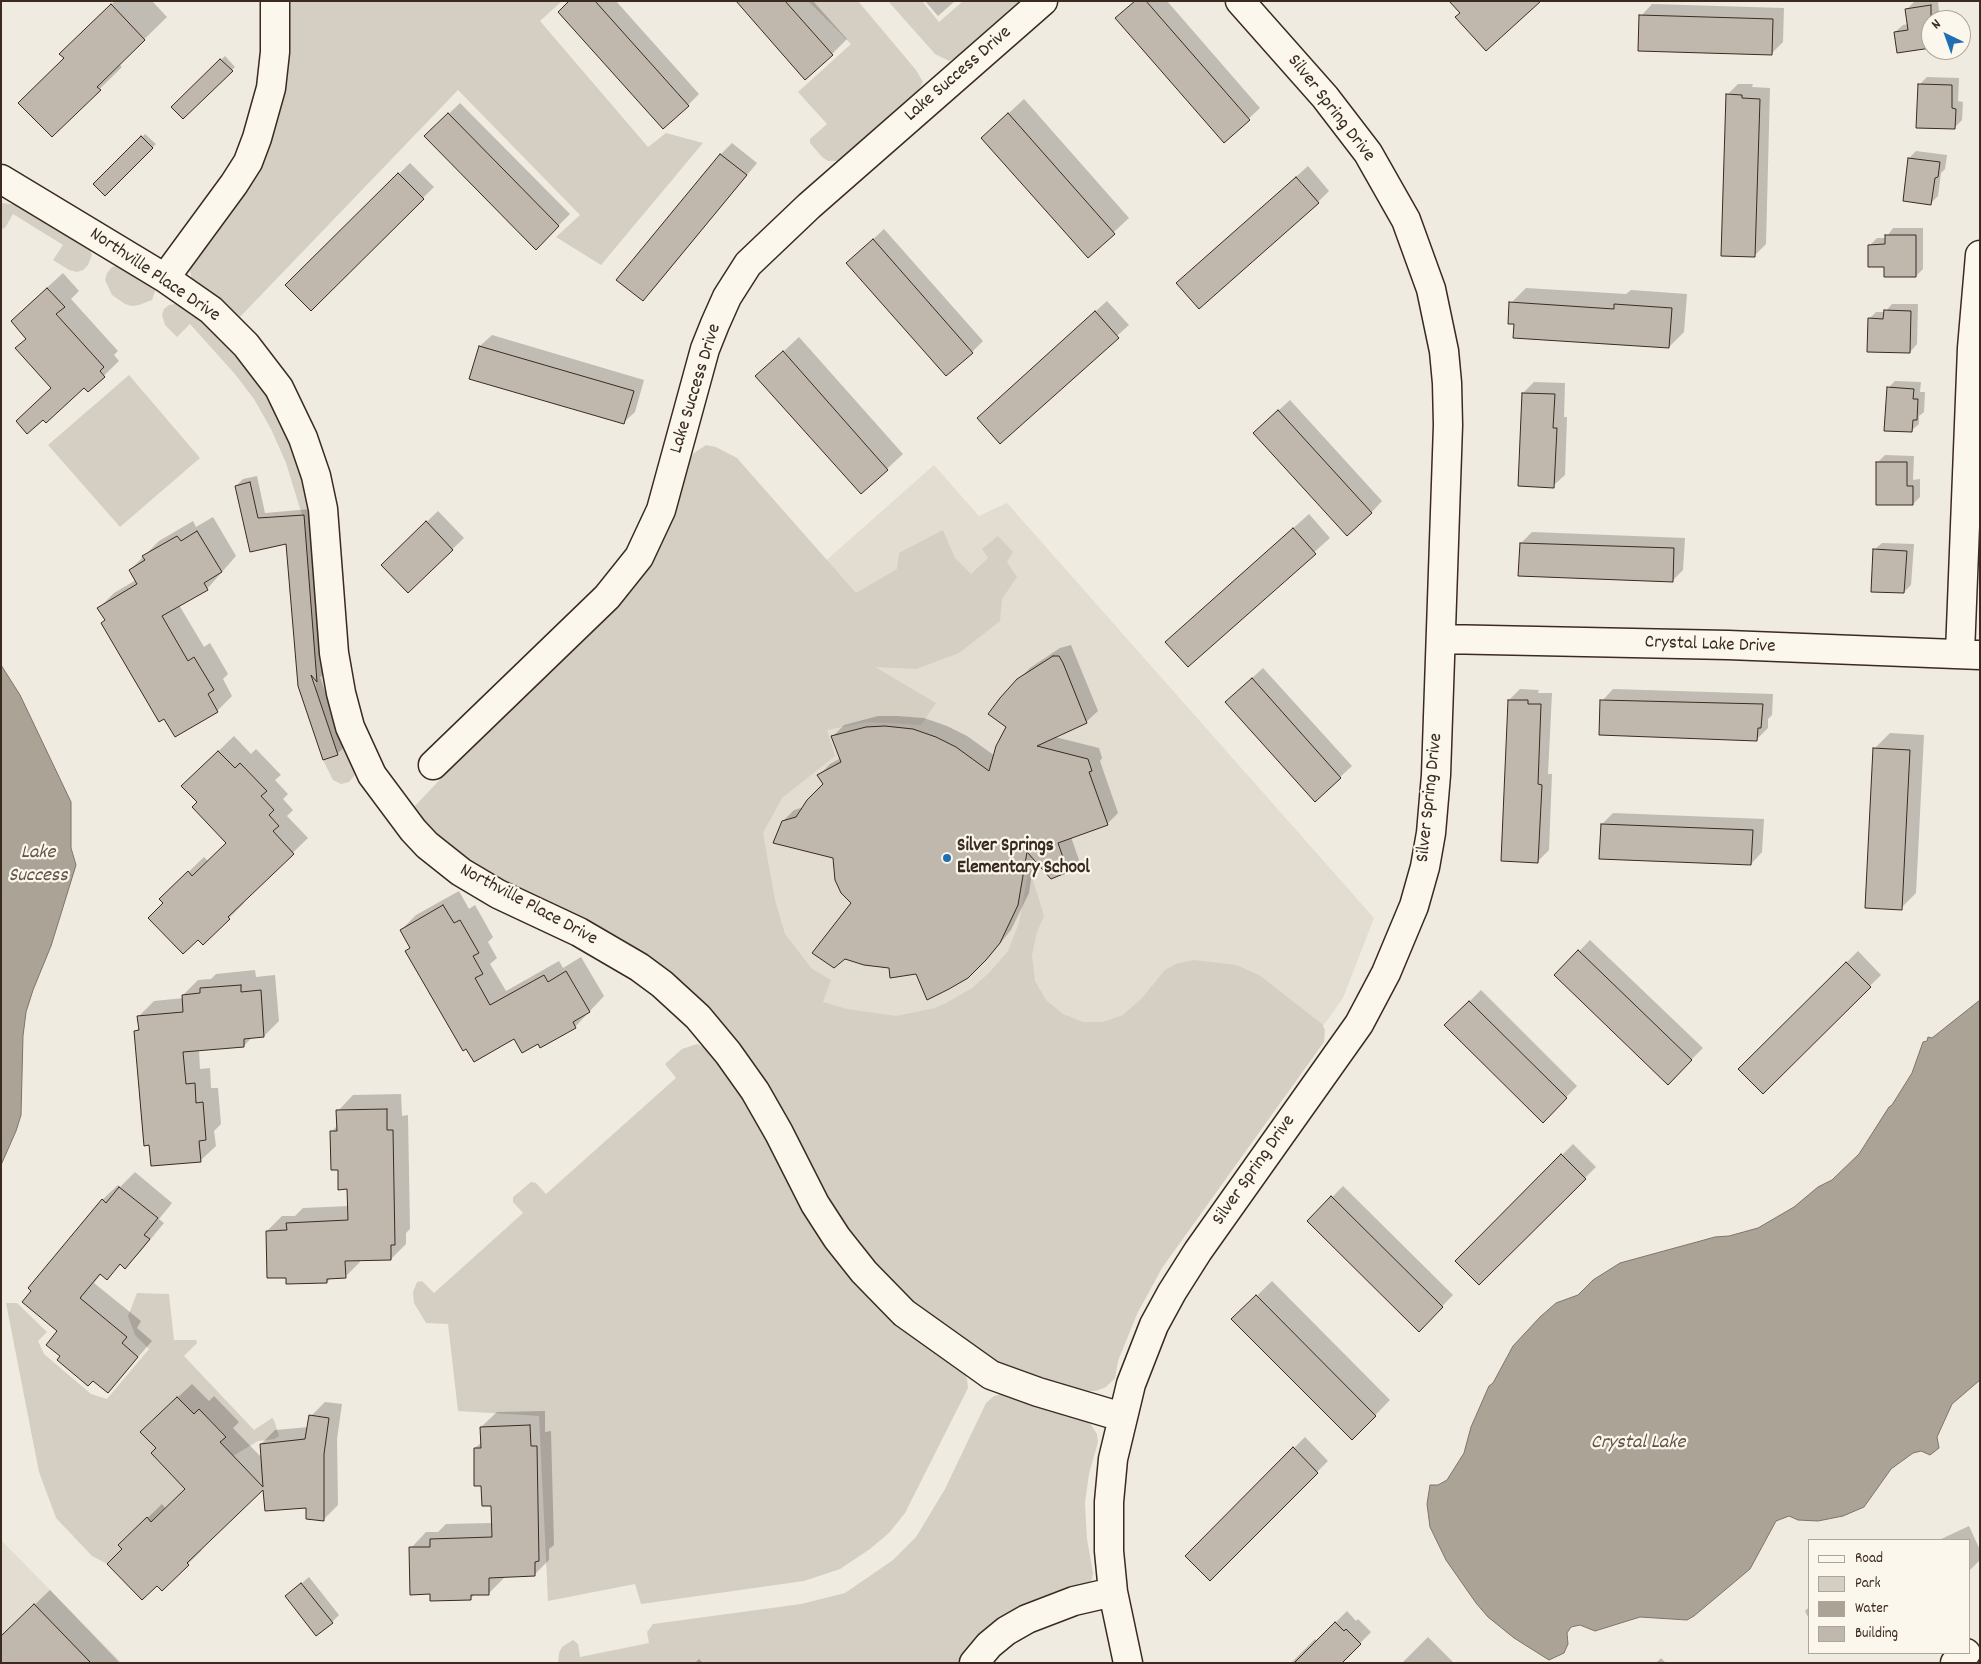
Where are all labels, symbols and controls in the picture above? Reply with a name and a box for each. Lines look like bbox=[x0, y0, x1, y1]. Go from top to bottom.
north arrow bbox=[1921, 10, 1971, 60]
text: N bbox=[1927, 15, 1946, 34]
street label: Lake Success Drive bbox=[901, 22, 1017, 128]
street label: Silver Spring Drive bbox=[1281, 51, 1379, 167]
street label: Northville Place Drive bbox=[84, 224, 224, 328]
street label: Lake Success Drive bbox=[666, 321, 728, 457]
street label: Crystal Lake Drive bbox=[1644, 632, 1776, 660]
street label: Silver Spring Drive bbox=[1413, 732, 1449, 864]
place label: Silver Springs Elementary School bbox=[957, 836, 1090, 880]
water label: Lake Success bbox=[8, 842, 68, 889]
marker: Silver Springs Elementary School bbox=[941, 852, 953, 864]
street label: Northville Place Drive bbox=[455, 860, 601, 952]
street label: Silver Spring Drive bbox=[1208, 1111, 1302, 1231]
water label: Crystal Lake bbox=[1591, 1432, 1685, 1456]
legend bbox=[1808, 1539, 1971, 1654]
text: Road bbox=[1855, 1548, 1883, 1570]
text: Park bbox=[1855, 1573, 1881, 1595]
text: Water bbox=[1855, 1598, 1888, 1620]
text: Building bbox=[1855, 1623, 1898, 1645]

